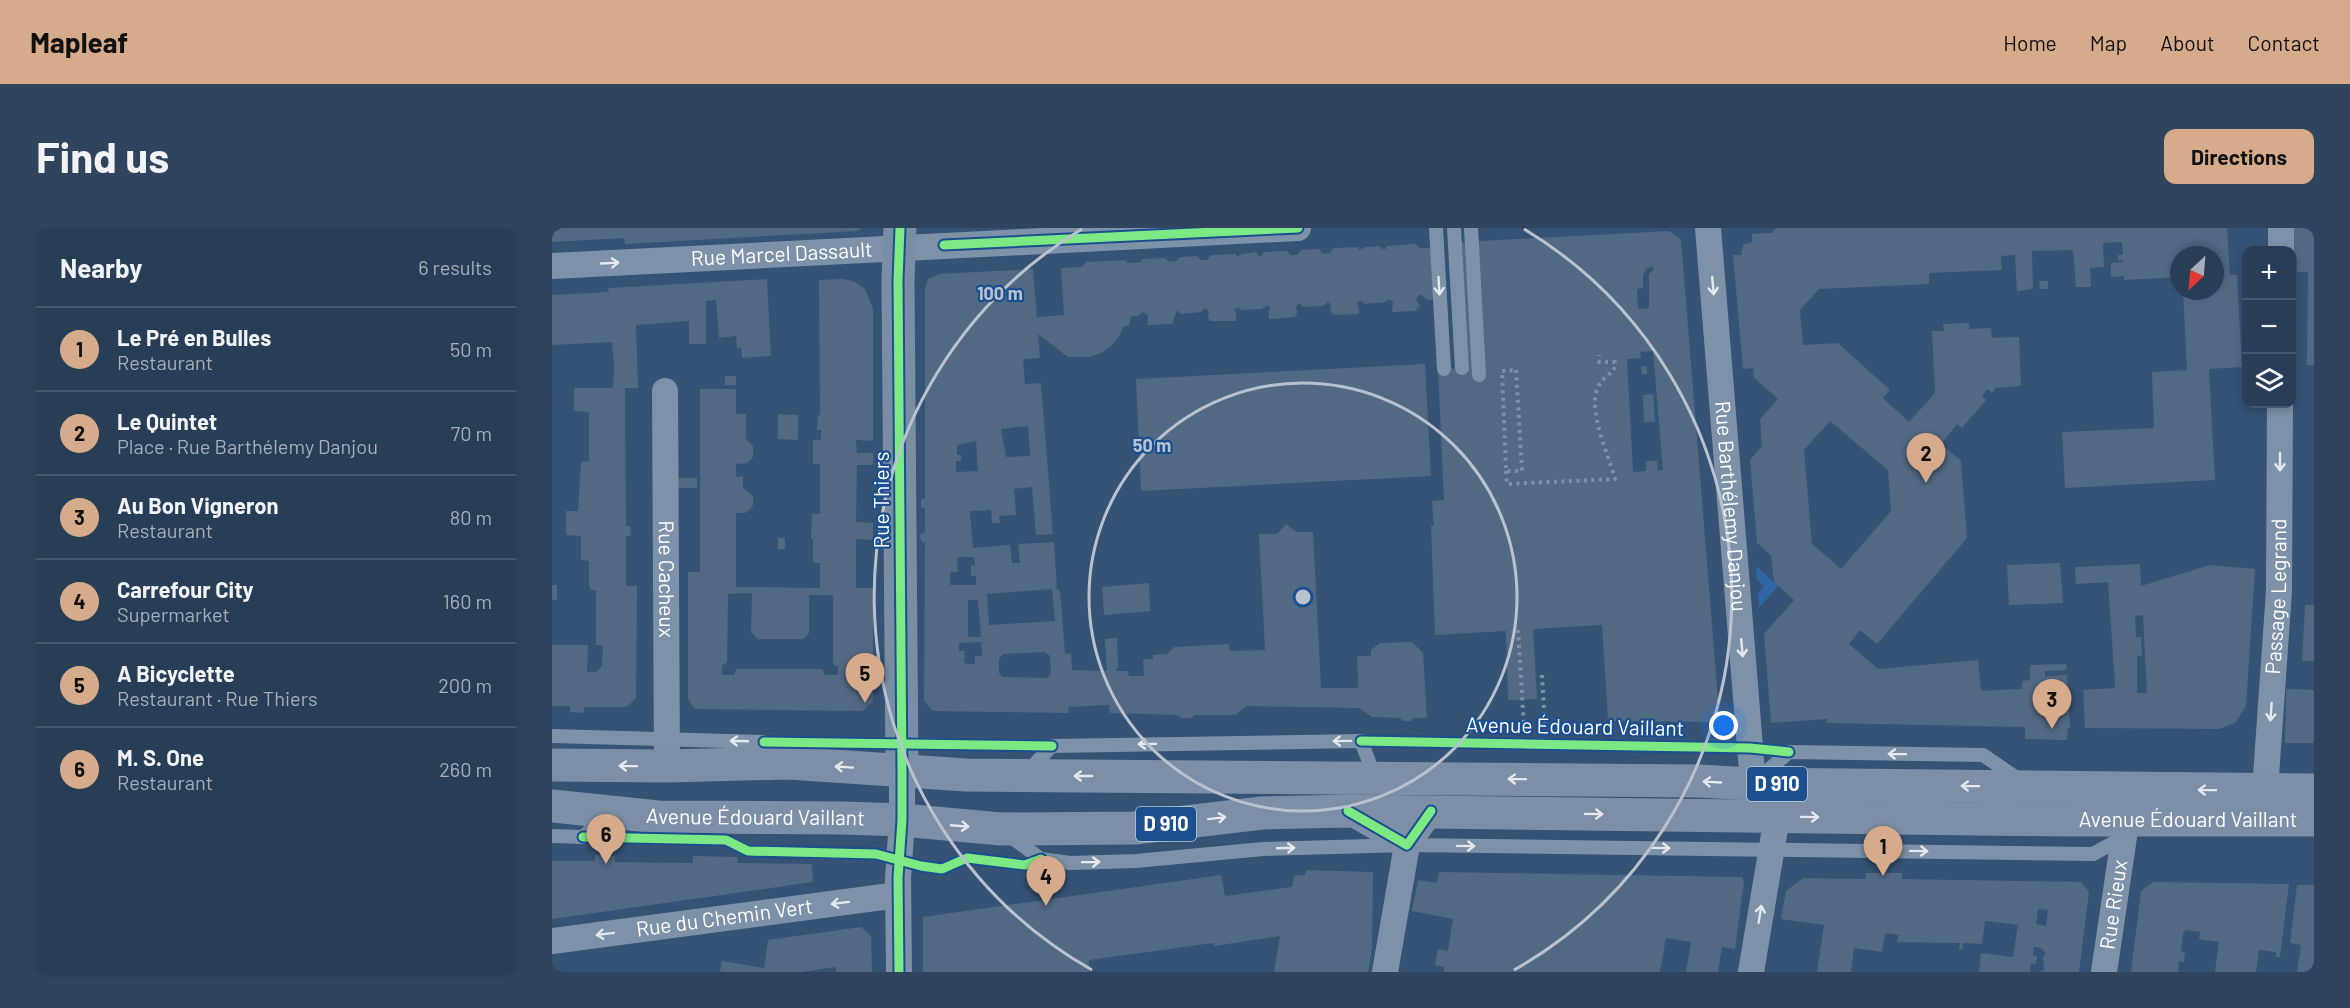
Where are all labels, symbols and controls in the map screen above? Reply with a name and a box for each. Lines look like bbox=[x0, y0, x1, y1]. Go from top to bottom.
text: Mapleaf bbox=[30, 25, 128, 59]
text: Home bbox=[2003, 30, 2057, 55]
text: Map bbox=[2090, 30, 2127, 55]
text: About bbox=[2160, 30, 2215, 55]
text: Contact bbox=[2248, 30, 2320, 55]
button: Directions bbox=[2164, 129, 2314, 184]
text: Find us bbox=[36, 131, 169, 181]
street label: Rue Marcel Dassault bbox=[690, 236, 873, 270]
north arrow bbox=[2170, 246, 2224, 300]
map controls bbox=[2242, 246, 2296, 408]
button: + bbox=[2242, 246, 2296, 300]
text: Nearby bbox=[60, 252, 142, 283]
text: 6 results bbox=[418, 255, 492, 279]
one-way arrow bbox=[600, 257, 620, 268]
one-way arrow bbox=[1434, 276, 1445, 296]
one-way arrow bbox=[1707, 276, 1718, 296]
text: 100 m bbox=[977, 282, 1023, 304]
button: − bbox=[2242, 300, 2296, 354]
text: Le Pré en Bulles bbox=[117, 324, 271, 350]
text: 1 bbox=[76, 337, 83, 361]
text: 50 m bbox=[450, 337, 492, 361]
text: Restaurant bbox=[117, 350, 213, 374]
button: layers bbox=[2242, 354, 2296, 408]
street label: Rue Barthélemy Danjou bbox=[1711, 400, 1753, 612]
text: Le Quintet bbox=[117, 408, 217, 434]
text: 2 bbox=[74, 421, 85, 445]
text: 70 m bbox=[451, 421, 492, 445]
text: Place · Rue Barthélemy Danjou bbox=[117, 434, 378, 458]
text: 50 m bbox=[1133, 434, 1171, 456]
pin: 2 bbox=[1906, 434, 1946, 483]
one-way arrow bbox=[2274, 451, 2286, 471]
street label: Rue Thiers bbox=[868, 452, 893, 549]
text: Au Bon Vigneron bbox=[117, 492, 278, 518]
text: 3 bbox=[74, 505, 85, 529]
text: 80 m bbox=[450, 505, 492, 529]
text: Restaurant bbox=[117, 518, 213, 542]
street label: Passage Legrand bbox=[2259, 519, 2290, 675]
street label: Rue Cacheux bbox=[655, 520, 680, 638]
text: Carrefour City bbox=[117, 576, 254, 602]
centre of rings bbox=[1293, 587, 1313, 607]
text: 4 bbox=[73, 589, 86, 613]
text: 160 m bbox=[443, 589, 492, 613]
text: Supermarket bbox=[117, 602, 230, 626]
one-way arrow bbox=[1737, 638, 1748, 658]
pin: 5 bbox=[846, 654, 884, 703]
text: A Bicyclette bbox=[117, 660, 235, 686]
text: 5 bbox=[74, 673, 85, 697]
text: 200 m bbox=[438, 673, 492, 697]
pin: 3 bbox=[2032, 680, 2072, 729]
text: Restaurant · Rue Thiers bbox=[117, 686, 318, 710]
one-way arrow bbox=[2266, 701, 2277, 721]
street label: Avenue Édouard Vaillant bbox=[1466, 711, 1685, 740]
your location bbox=[1709, 711, 1738, 740]
one-way arrow bbox=[729, 735, 749, 746]
one-way arrow bbox=[1332, 735, 1352, 747]
one-way arrow bbox=[1137, 738, 1157, 750]
text: M. S. One bbox=[117, 744, 204, 770]
one-way arrow bbox=[1888, 748, 1908, 760]
text: 6 bbox=[74, 757, 85, 781]
text: 260 m bbox=[439, 757, 492, 781]
one-way arrow bbox=[618, 760, 638, 772]
one-way arrow bbox=[834, 761, 854, 772]
road number: D 910 bbox=[1747, 767, 1807, 801]
text: Restaurant bbox=[117, 770, 213, 794]
one-way arrow bbox=[1074, 770, 1094, 782]
one-way arrow bbox=[1508, 773, 1528, 785]
one-way arrow bbox=[1703, 776, 1723, 787]
one-way arrow bbox=[1961, 781, 1981, 792]
one-way arrow bbox=[2198, 784, 2218, 795]
street label: Avenue Édouard Vaillant bbox=[645, 802, 865, 830]
street label: Avenue Édouard Vaillant bbox=[2079, 806, 2297, 831]
road number: D 910 bbox=[1136, 807, 1196, 841]
one-way arrow bbox=[1584, 808, 1604, 820]
one-way arrow bbox=[1800, 811, 1820, 823]
one-way arrow bbox=[1207, 813, 1227, 824]
pin: 6 bbox=[586, 814, 626, 864]
one-way arrow bbox=[949, 821, 969, 832]
pin: 1 bbox=[1864, 826, 1902, 876]
one-way arrow bbox=[1455, 840, 1475, 851]
one-way arrow bbox=[1275, 842, 1295, 854]
one-way arrow bbox=[1650, 842, 1670, 854]
one-way arrow bbox=[1908, 846, 1928, 857]
pin: 4 bbox=[1026, 856, 1066, 906]
one-way arrow bbox=[1081, 856, 1101, 868]
street label: Rue Rieux bbox=[2094, 858, 2131, 951]
street label: Rue du Chemin Vert bbox=[634, 892, 814, 941]
one-way arrow bbox=[831, 898, 851, 909]
one-way arrow bbox=[1754, 905, 1765, 925]
one-way arrow bbox=[596, 929, 616, 940]

